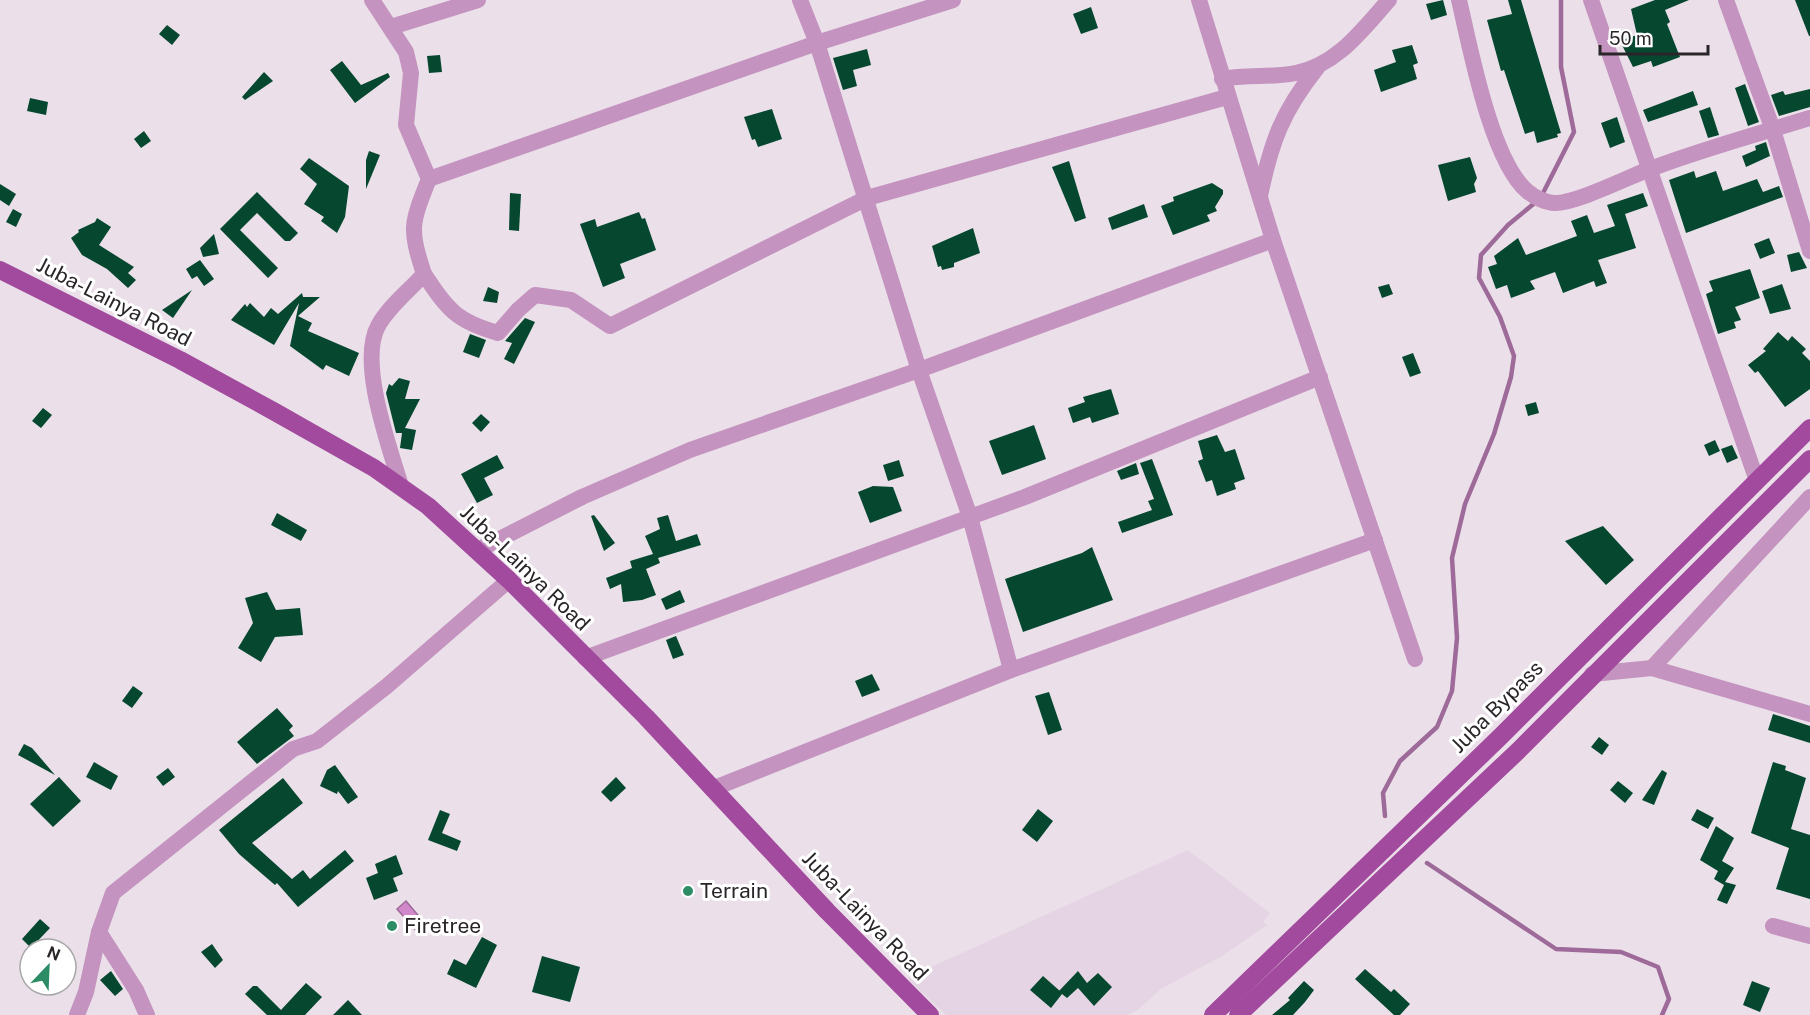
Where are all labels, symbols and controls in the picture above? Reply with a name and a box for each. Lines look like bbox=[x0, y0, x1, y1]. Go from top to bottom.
scale bar bbox=[1600, 18, 1708, 56]
text: 50 m bbox=[1609, 28, 1652, 49]
street label: Juba-Lainya Road bbox=[33, 252, 196, 351]
street label: Juba-Lainya Road bbox=[455, 499, 595, 636]
street label: Juba Bypass bbox=[1445, 655, 1548, 758]
street label: Juba-Lainya Road bbox=[797, 846, 934, 986]
place label: Terrain bbox=[700, 878, 768, 903]
marker: Terrain bbox=[681, 884, 695, 898]
place label: Firetree bbox=[404, 913, 481, 938]
marker: Firetree bbox=[385, 919, 399, 933]
north arrow bbox=[18, 937, 78, 997]
text: N bbox=[44, 942, 63, 965]

